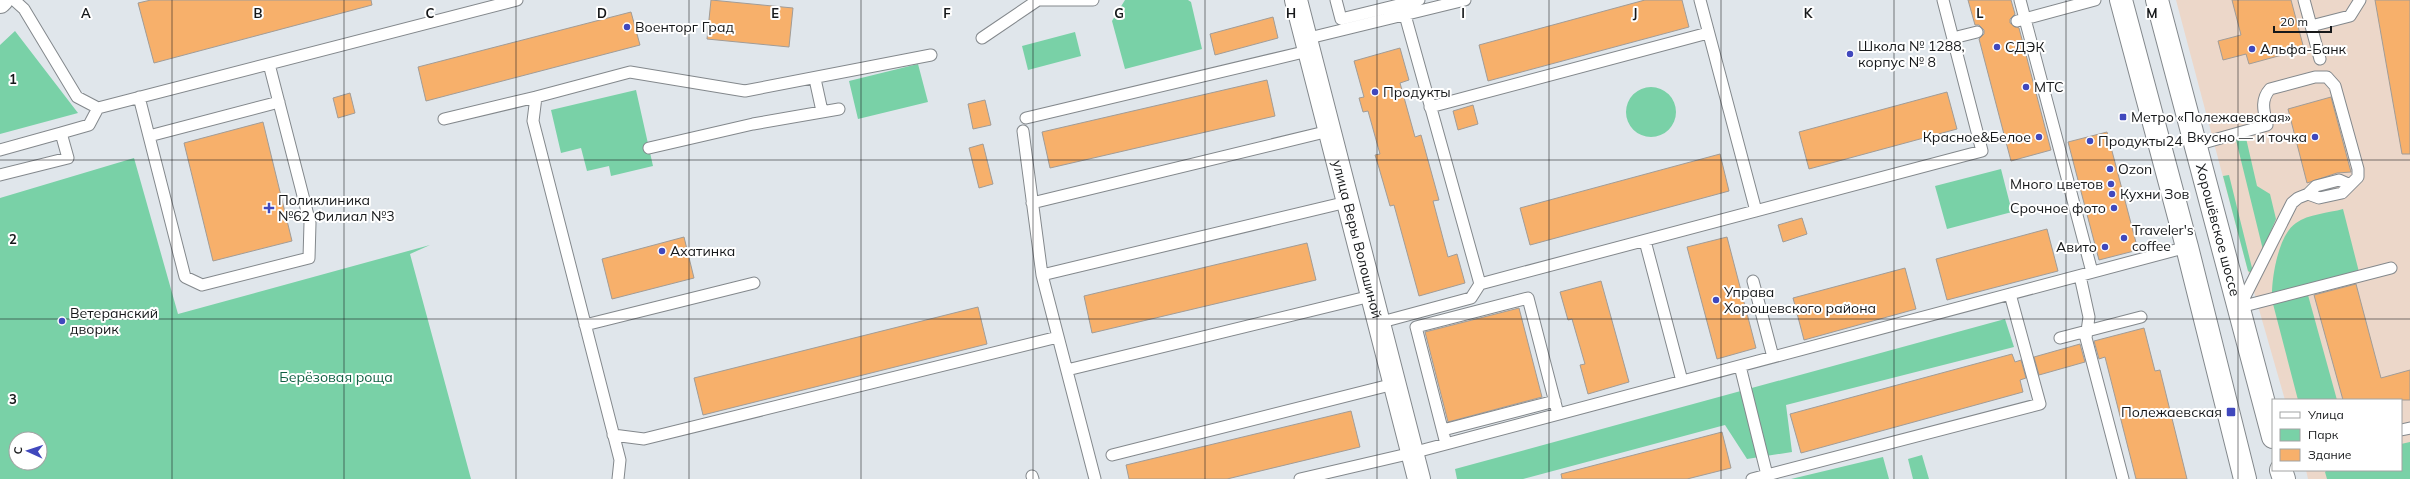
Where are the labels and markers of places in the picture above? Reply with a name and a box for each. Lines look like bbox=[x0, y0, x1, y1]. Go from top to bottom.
place label: Военторг Град bbox=[635, 18, 734, 36]
marker: Военторг Град bbox=[622, 22, 632, 32]
place label: Школа № 1288, корпус № 8 bbox=[1858, 37, 1965, 71]
place label: СДЭК bbox=[2005, 38, 2045, 56]
place label: Альфа-Банк bbox=[2260, 40, 2347, 58]
marker: СДЭК bbox=[1992, 42, 2002, 52]
marker: Альфа-Банк bbox=[2247, 44, 2257, 54]
marker: Школа № 1288, корпус № 8 bbox=[1845, 49, 1855, 59]
place label: МТС bbox=[2034, 78, 2063, 96]
marker: МТС bbox=[2021, 82, 2031, 92]
place label: Продукты bbox=[1383, 83, 1451, 101]
marker: Продукты bbox=[1370, 87, 1380, 97]
place label: Метро «Полежаевская» bbox=[2131, 108, 2291, 126]
marker: Метро «Полежаевская» bbox=[2118, 112, 2128, 122]
place label: Красное&Белое bbox=[1923, 128, 2031, 146]
place label: Вкусно — и точка bbox=[2187, 128, 2307, 146]
marker: Красное&Белое bbox=[2034, 132, 2044, 142]
place label: Продукты24 bbox=[2098, 132, 2183, 150]
marker: Вкусно — и точка bbox=[2310, 132, 2320, 142]
marker: Продукты24 bbox=[2085, 136, 2095, 146]
place label: Ozon bbox=[2118, 160, 2152, 178]
marker: Ozon bbox=[2105, 164, 2115, 174]
place label: Много цветов bbox=[2010, 175, 2103, 193]
marker: Много цветов bbox=[2106, 179, 2116, 189]
place label: Кухни Зов bbox=[2120, 185, 2190, 203]
marker: Кухни Зов bbox=[2107, 189, 2117, 199]
place label: Поликлиника №62 Филиал №3 bbox=[278, 191, 395, 225]
place label: Срочное фото bbox=[2010, 199, 2106, 217]
marker: Поликлиника №62 Филиал №3 bbox=[263, 202, 275, 214]
marker: Срочное фото bbox=[2109, 203, 2119, 213]
place label: Traveler's coffee bbox=[2132, 221, 2194, 255]
marker: Traveler's coffee bbox=[2119, 233, 2129, 243]
place label: Авито bbox=[2056, 238, 2097, 256]
place label: Ахатинка bbox=[670, 242, 735, 260]
marker: Авито bbox=[2100, 242, 2110, 252]
marker: Ахатинка bbox=[657, 246, 667, 256]
place label: Управа Хорошевского района bbox=[1723, 283, 1876, 317]
marker: Управа Хорошевского района bbox=[1711, 295, 1721, 305]
place label: Ветеранский дворик bbox=[70, 304, 158, 338]
marker: Ветеранский дворик bbox=[57, 316, 67, 326]
place label: Полежаевская bbox=[2121, 403, 2222, 421]
marker: Полежаевская bbox=[2225, 406, 2237, 418]

